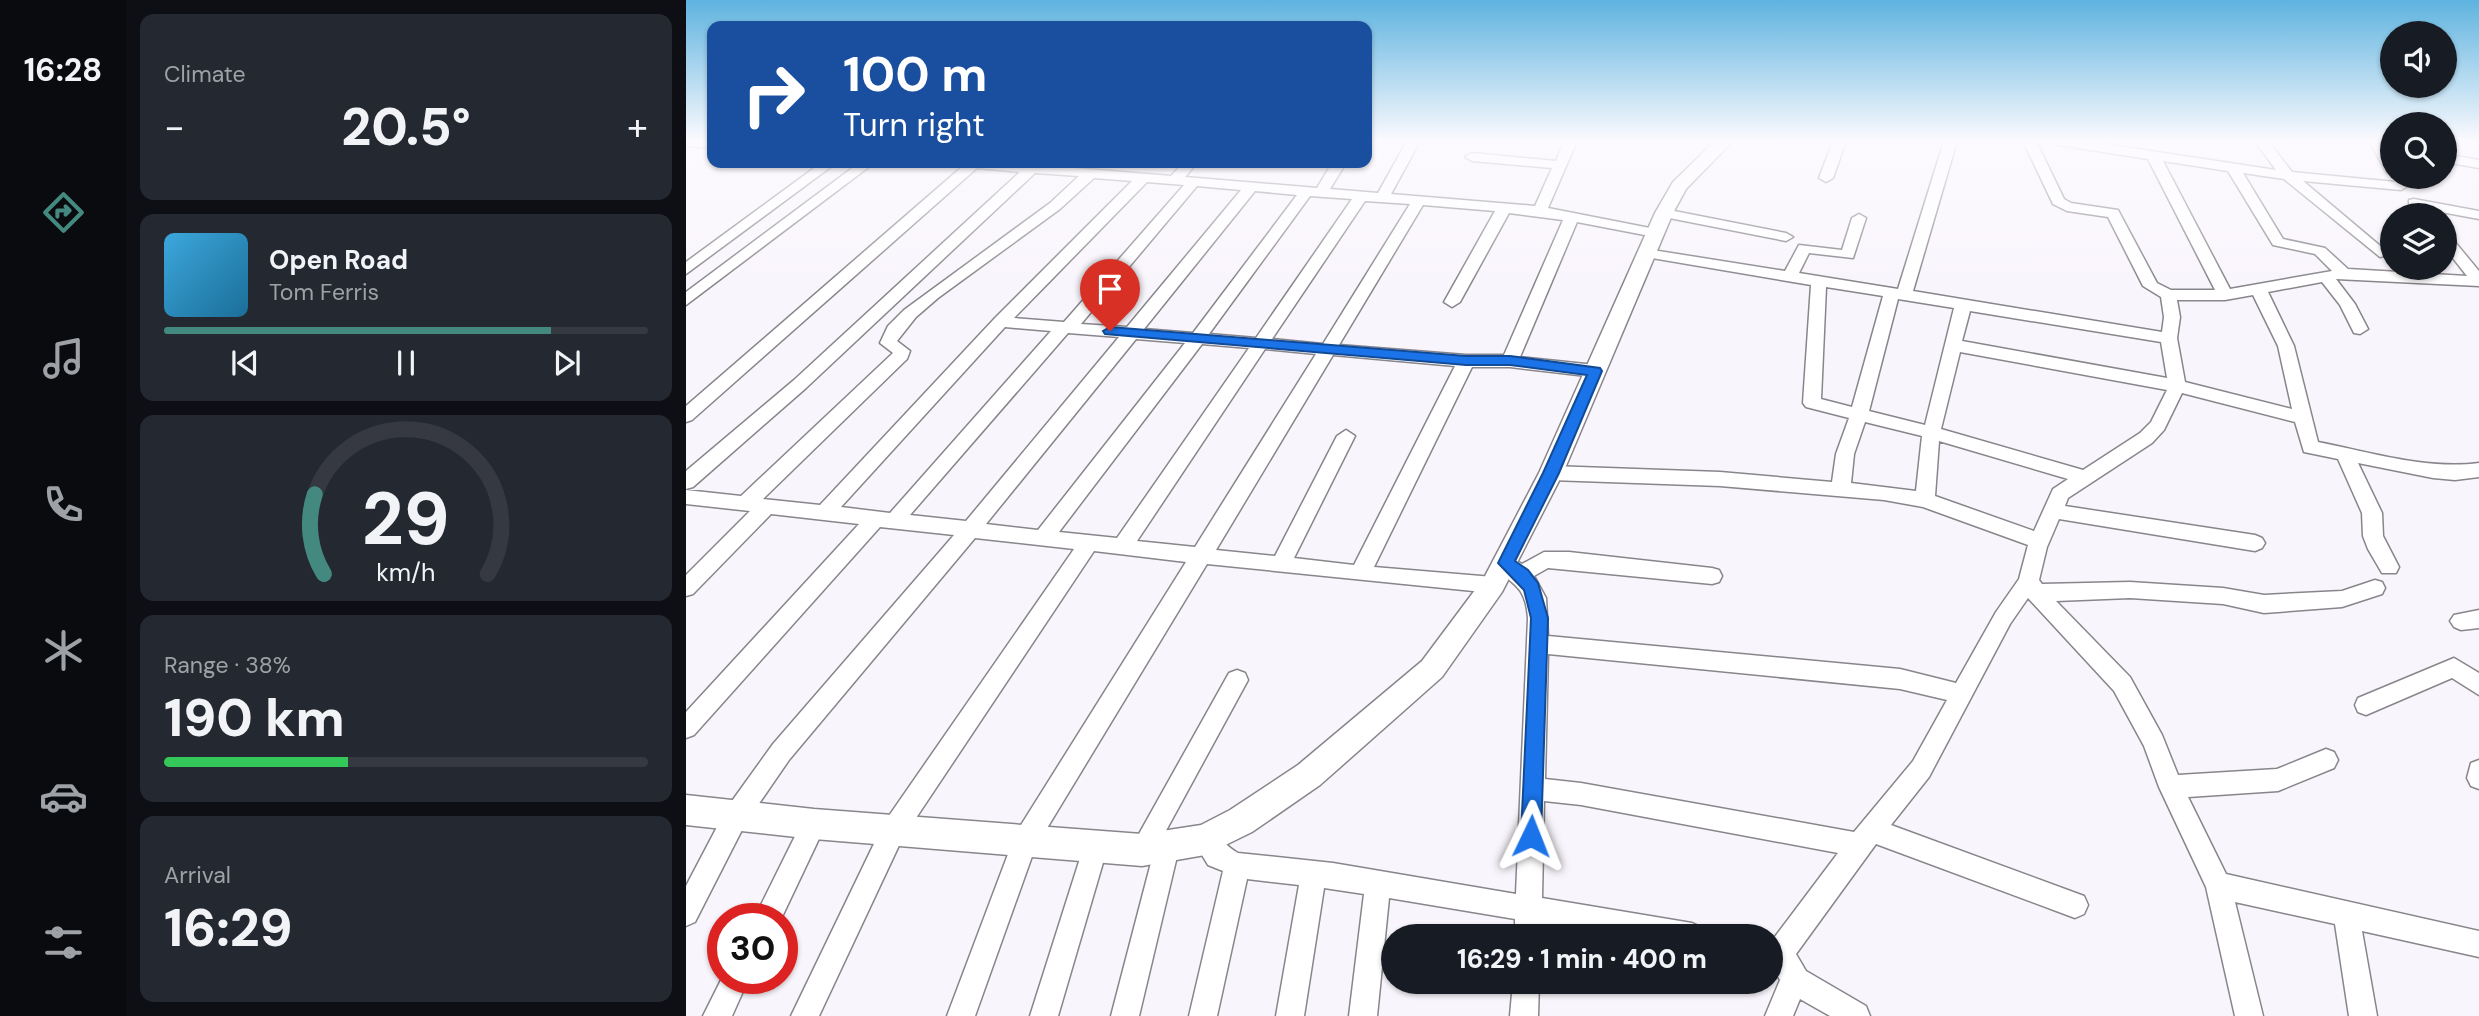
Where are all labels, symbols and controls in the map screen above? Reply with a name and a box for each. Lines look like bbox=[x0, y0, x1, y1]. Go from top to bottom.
map controls bbox=[2380, 21, 2457, 280]
button: sound bbox=[2380, 21, 2457, 98]
text: 100 m bbox=[843, 42, 987, 106]
text: 16:28 bbox=[24, 49, 102, 91]
icon: right bbox=[728, 49, 819, 140]
text: Climate bbox=[164, 59, 246, 89]
text: 20.5° bbox=[341, 93, 471, 161]
text: − bbox=[164, 102, 185, 152]
text: + bbox=[627, 102, 648, 152]
text: Turn right bbox=[843, 104, 985, 146]
button: search bbox=[2380, 112, 2457, 189]
icon: directions bbox=[39, 188, 88, 237]
button: layers bbox=[2380, 203, 2457, 280]
text: Open Road bbox=[269, 243, 408, 277]
pin bbox=[1080, 259, 1140, 331]
icon: arrive bbox=[1091, 270, 1129, 308]
text: Tom Ferris bbox=[269, 277, 379, 307]
icon: music bbox=[39, 334, 88, 383]
icon: previous bbox=[226, 344, 264, 382]
icon: pause bbox=[387, 344, 425, 382]
icon: next bbox=[548, 344, 586, 382]
text: 29 bbox=[362, 472, 450, 567]
icon: phone bbox=[39, 480, 88, 529]
text: km/h bbox=[376, 556, 436, 589]
icon: climate bbox=[39, 626, 88, 675]
text: Range · 38% bbox=[164, 650, 291, 680]
text: 190 km bbox=[164, 684, 345, 752]
icon: car bbox=[39, 772, 88, 821]
position arrow bbox=[1494, 799, 1568, 873]
text: Arrival bbox=[164, 860, 231, 890]
text: 16:29 bbox=[164, 894, 293, 962]
speed limit sign: 30 bbox=[707, 903, 798, 994]
icon: filters bbox=[39, 918, 88, 967]
text: 16:29 · 1 min · 400 m bbox=[1457, 942, 1707, 976]

